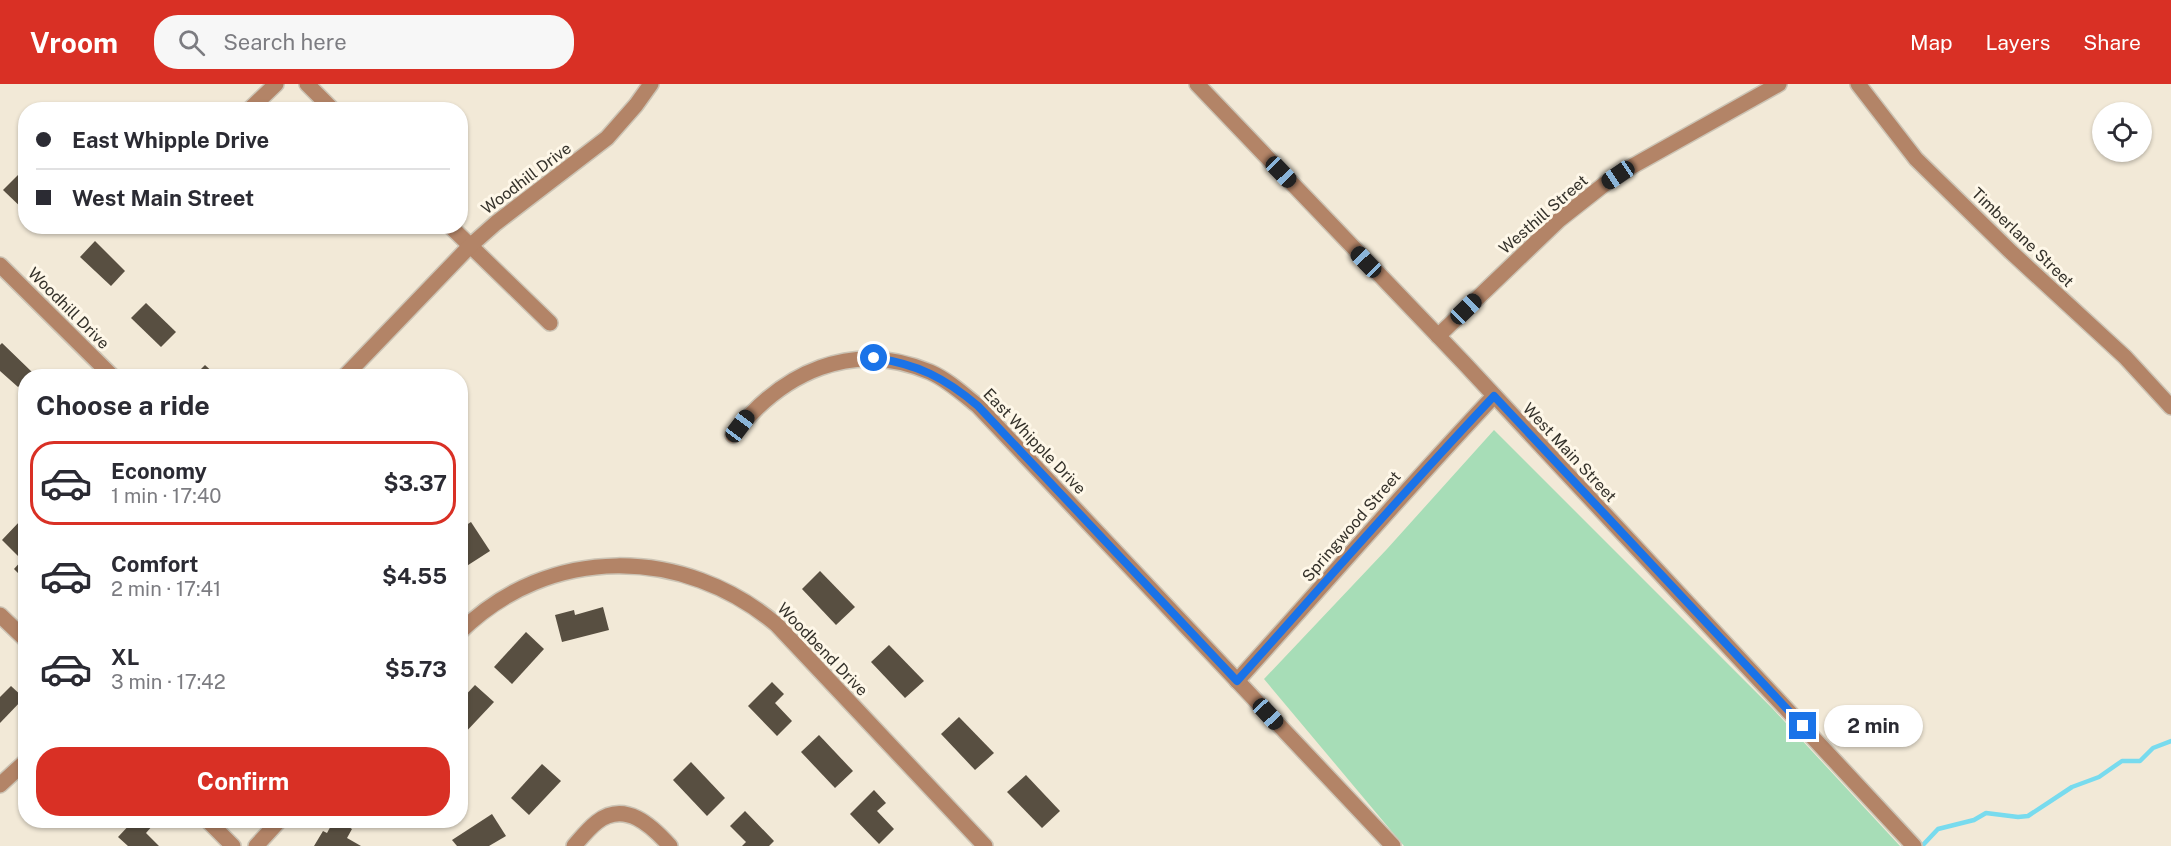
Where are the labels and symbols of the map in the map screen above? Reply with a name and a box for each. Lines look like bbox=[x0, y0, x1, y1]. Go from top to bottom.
street label: Woodhill Drive bbox=[478, 139, 575, 218]
car bbox=[1262, 153, 1300, 191]
car bbox=[1598, 157, 1638, 193]
street label: Westhill Street bbox=[1495, 171, 1591, 258]
street label: Timberlane Street bbox=[1968, 184, 2078, 291]
car bbox=[1347, 243, 1385, 281]
street label: Woodhill Drive bbox=[24, 264, 113, 353]
car bbox=[1447, 290, 1485, 328]
route start bbox=[860, 344, 887, 371]
street label: East Whipple Drive bbox=[979, 385, 1090, 498]
street label: West Main Street bbox=[1519, 399, 1620, 506]
car bbox=[722, 406, 758, 446]
street label: Springwood Street bbox=[1298, 467, 1405, 586]
street label: Woodbend Drive bbox=[773, 599, 872, 700]
car bbox=[1249, 695, 1287, 733]
callout: 2 min bbox=[1824, 705, 1923, 747]
route end bbox=[1789, 712, 1816, 739]

